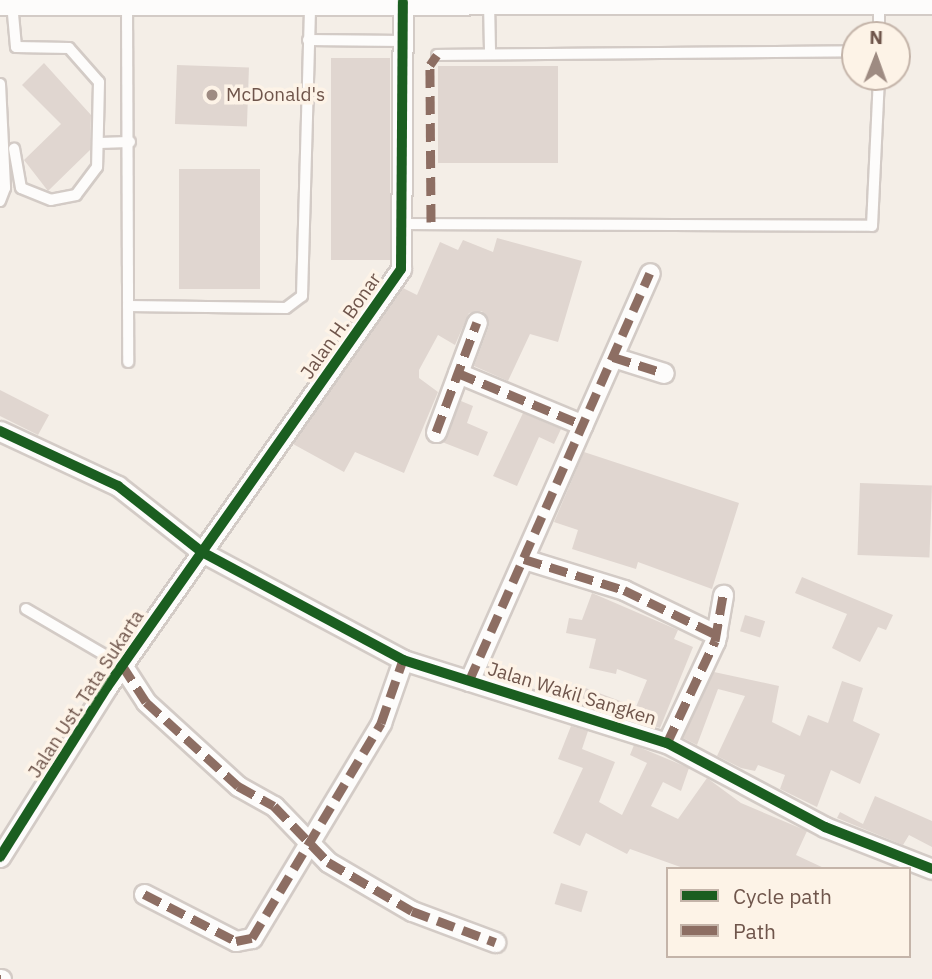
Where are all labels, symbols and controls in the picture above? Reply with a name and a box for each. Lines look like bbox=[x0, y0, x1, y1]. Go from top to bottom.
north arrow bbox=[841, 21, 911, 91]
text: N bbox=[869, 25, 883, 49]
place label: McDonald's bbox=[226, 84, 325, 106]
marker: McDonald's bbox=[204, 87, 220, 103]
street label: Jalan H. Bonar bbox=[296, 268, 386, 384]
street label: Jalan Ust. Tata Sukarta bbox=[23, 606, 149, 782]
street label: Jalan Wakil Sangken bbox=[485, 658, 659, 730]
legend bbox=[666, 867, 911, 958]
text: Cycle path bbox=[733, 882, 832, 910]
text: Path bbox=[733, 917, 776, 945]

